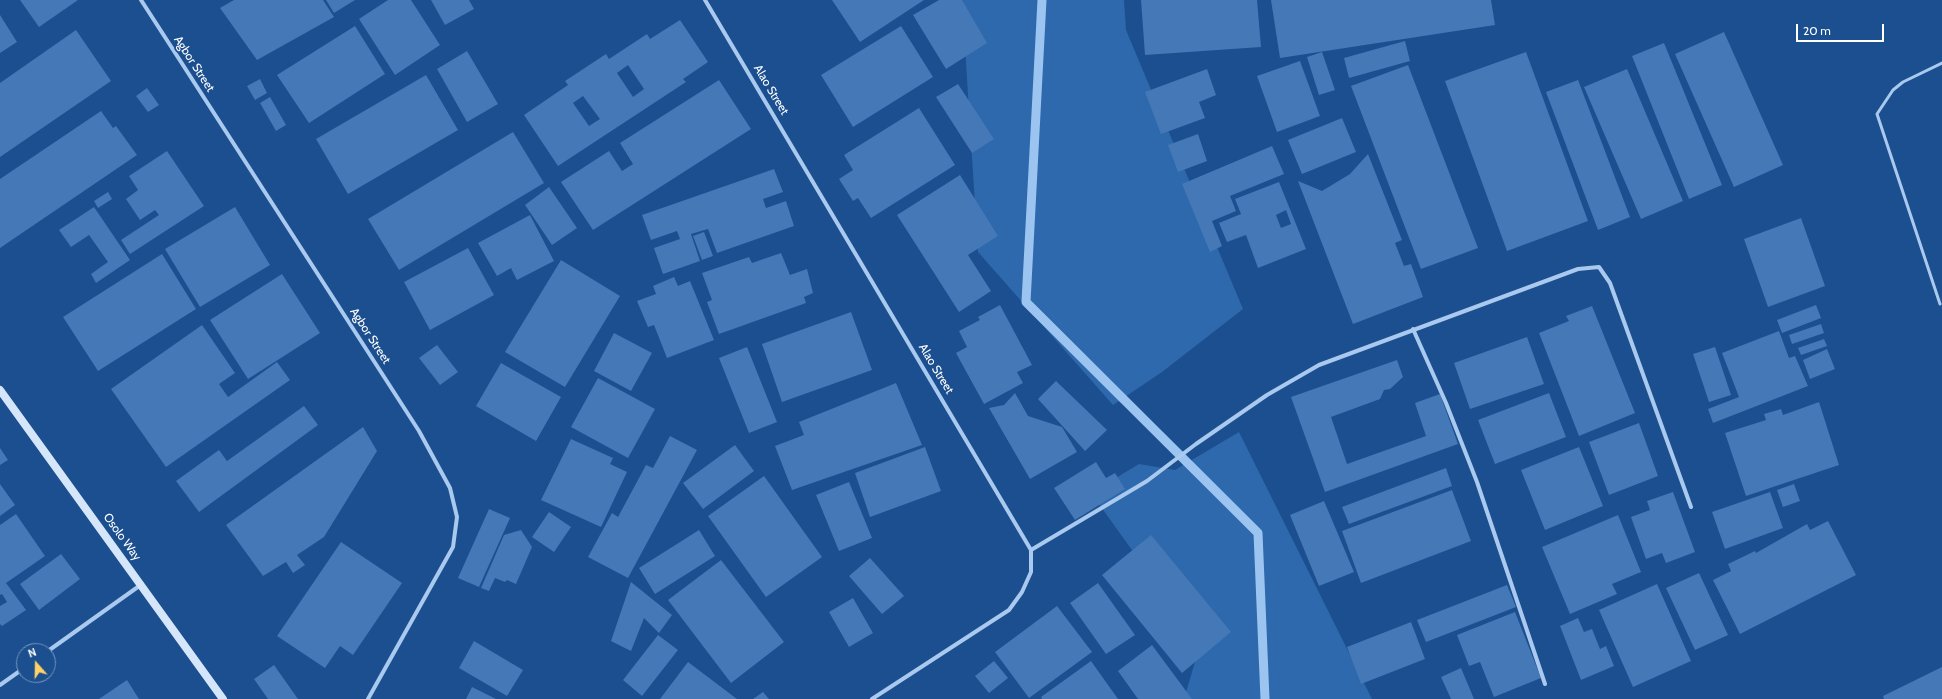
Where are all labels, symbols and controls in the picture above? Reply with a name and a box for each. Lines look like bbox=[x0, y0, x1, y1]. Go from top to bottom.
scale bar bbox=[1798, 16, 1886, 42]
text: 20 m bbox=[1803, 23, 1831, 38]
street label: Agbor Street bbox=[171, 33, 217, 95]
street label: Alao Street bbox=[750, 62, 792, 118]
street label: Agbor Street bbox=[347, 305, 393, 367]
street label: Alao Street bbox=[915, 341, 957, 397]
street label: Osolo Way bbox=[100, 510, 144, 564]
north arrow bbox=[16, 643, 56, 683]
text: N bbox=[26, 645, 38, 661]

